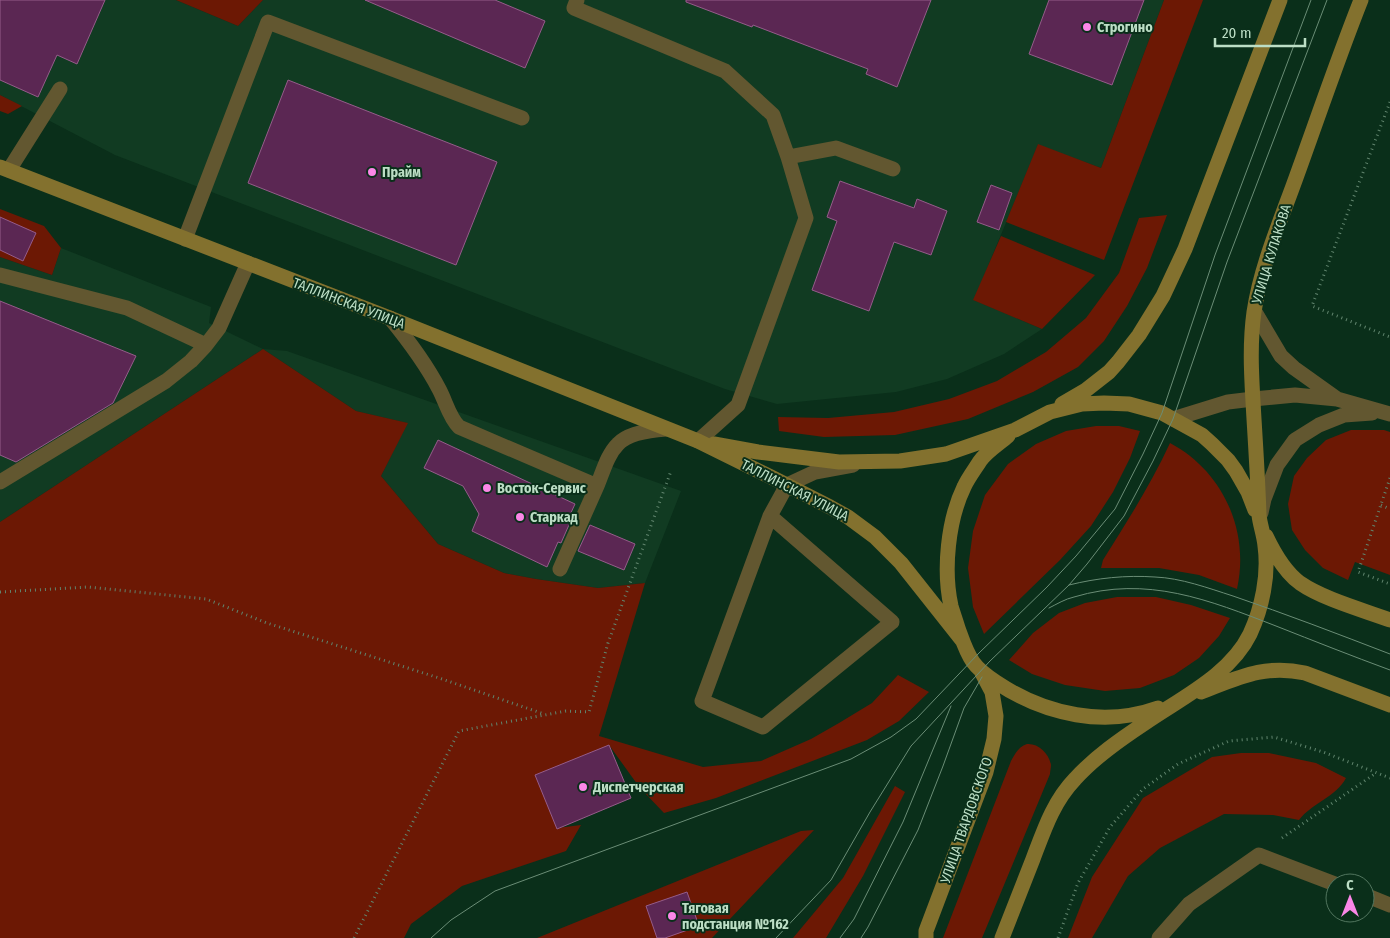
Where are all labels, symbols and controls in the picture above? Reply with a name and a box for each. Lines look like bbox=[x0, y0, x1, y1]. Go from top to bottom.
scale bar bbox=[1215, 15, 1305, 47]
place label: Строгино bbox=[1097, 19, 1153, 36]
marker: Строгино bbox=[1081, 21, 1093, 33]
text: 20 m bbox=[1222, 24, 1252, 42]
place label: Прайм bbox=[382, 164, 421, 181]
marker: Прайм bbox=[366, 166, 378, 178]
street label: УЛИЦА КУЛАКОВА bbox=[1248, 202, 1295, 307]
street label: ТАЛЛИНСКАЯ УЛИЦА bbox=[290, 274, 408, 333]
street label: ТАЛЛИНСКАЯ УЛИЦА bbox=[738, 456, 852, 525]
place label: Восток-Сервис bbox=[497, 480, 587, 497]
marker: Восток-Сервис bbox=[481, 482, 493, 494]
place label: Старкад bbox=[530, 509, 578, 526]
marker: Старкад bbox=[514, 511, 526, 523]
street label: УЛИЦА ТВАРДОВСКОГО bbox=[937, 755, 996, 886]
place label: Диспетчерская bbox=[592, 779, 684, 796]
marker: Диспетчерская bbox=[577, 781, 589, 793]
north arrow bbox=[1325, 873, 1375, 923]
text: С bbox=[1346, 877, 1354, 894]
place label: Тяговая подстанция №162 bbox=[682, 900, 789, 933]
marker: Тяговая подстанция №162 bbox=[666, 910, 678, 922]

